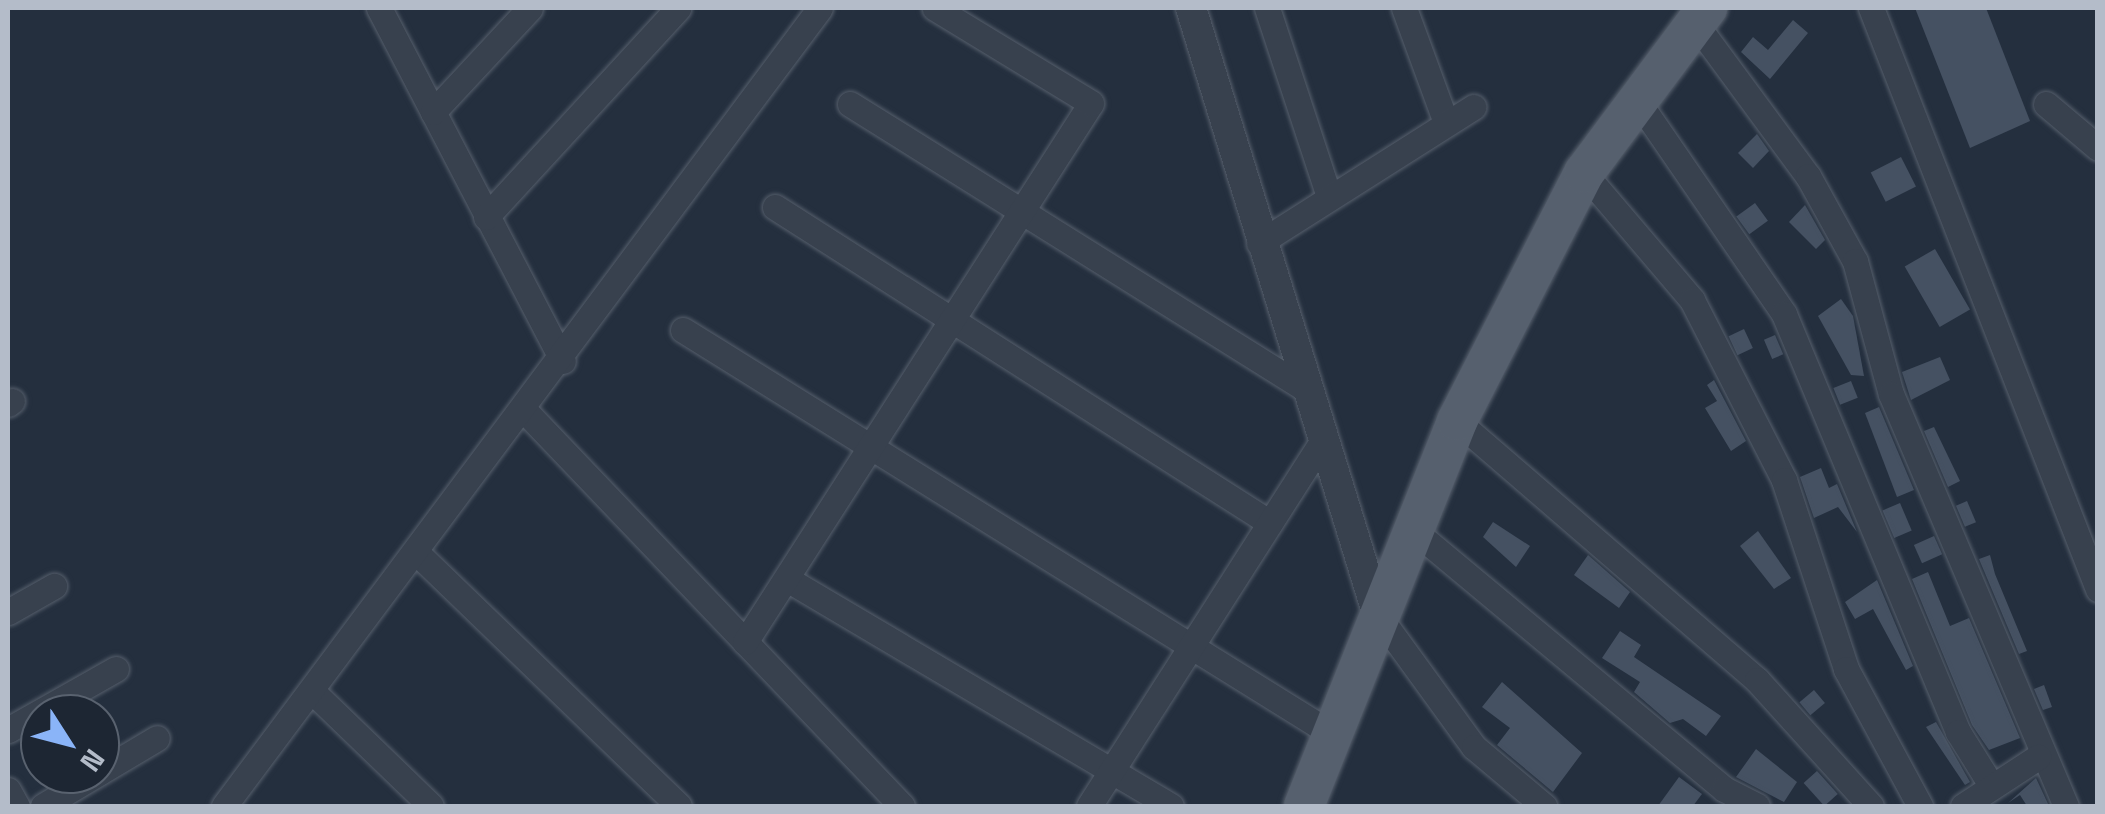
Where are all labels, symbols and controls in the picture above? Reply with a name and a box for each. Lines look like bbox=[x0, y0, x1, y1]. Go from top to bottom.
north arrow bbox=[20, 694, 120, 794]
text: N bbox=[73, 742, 113, 779]

